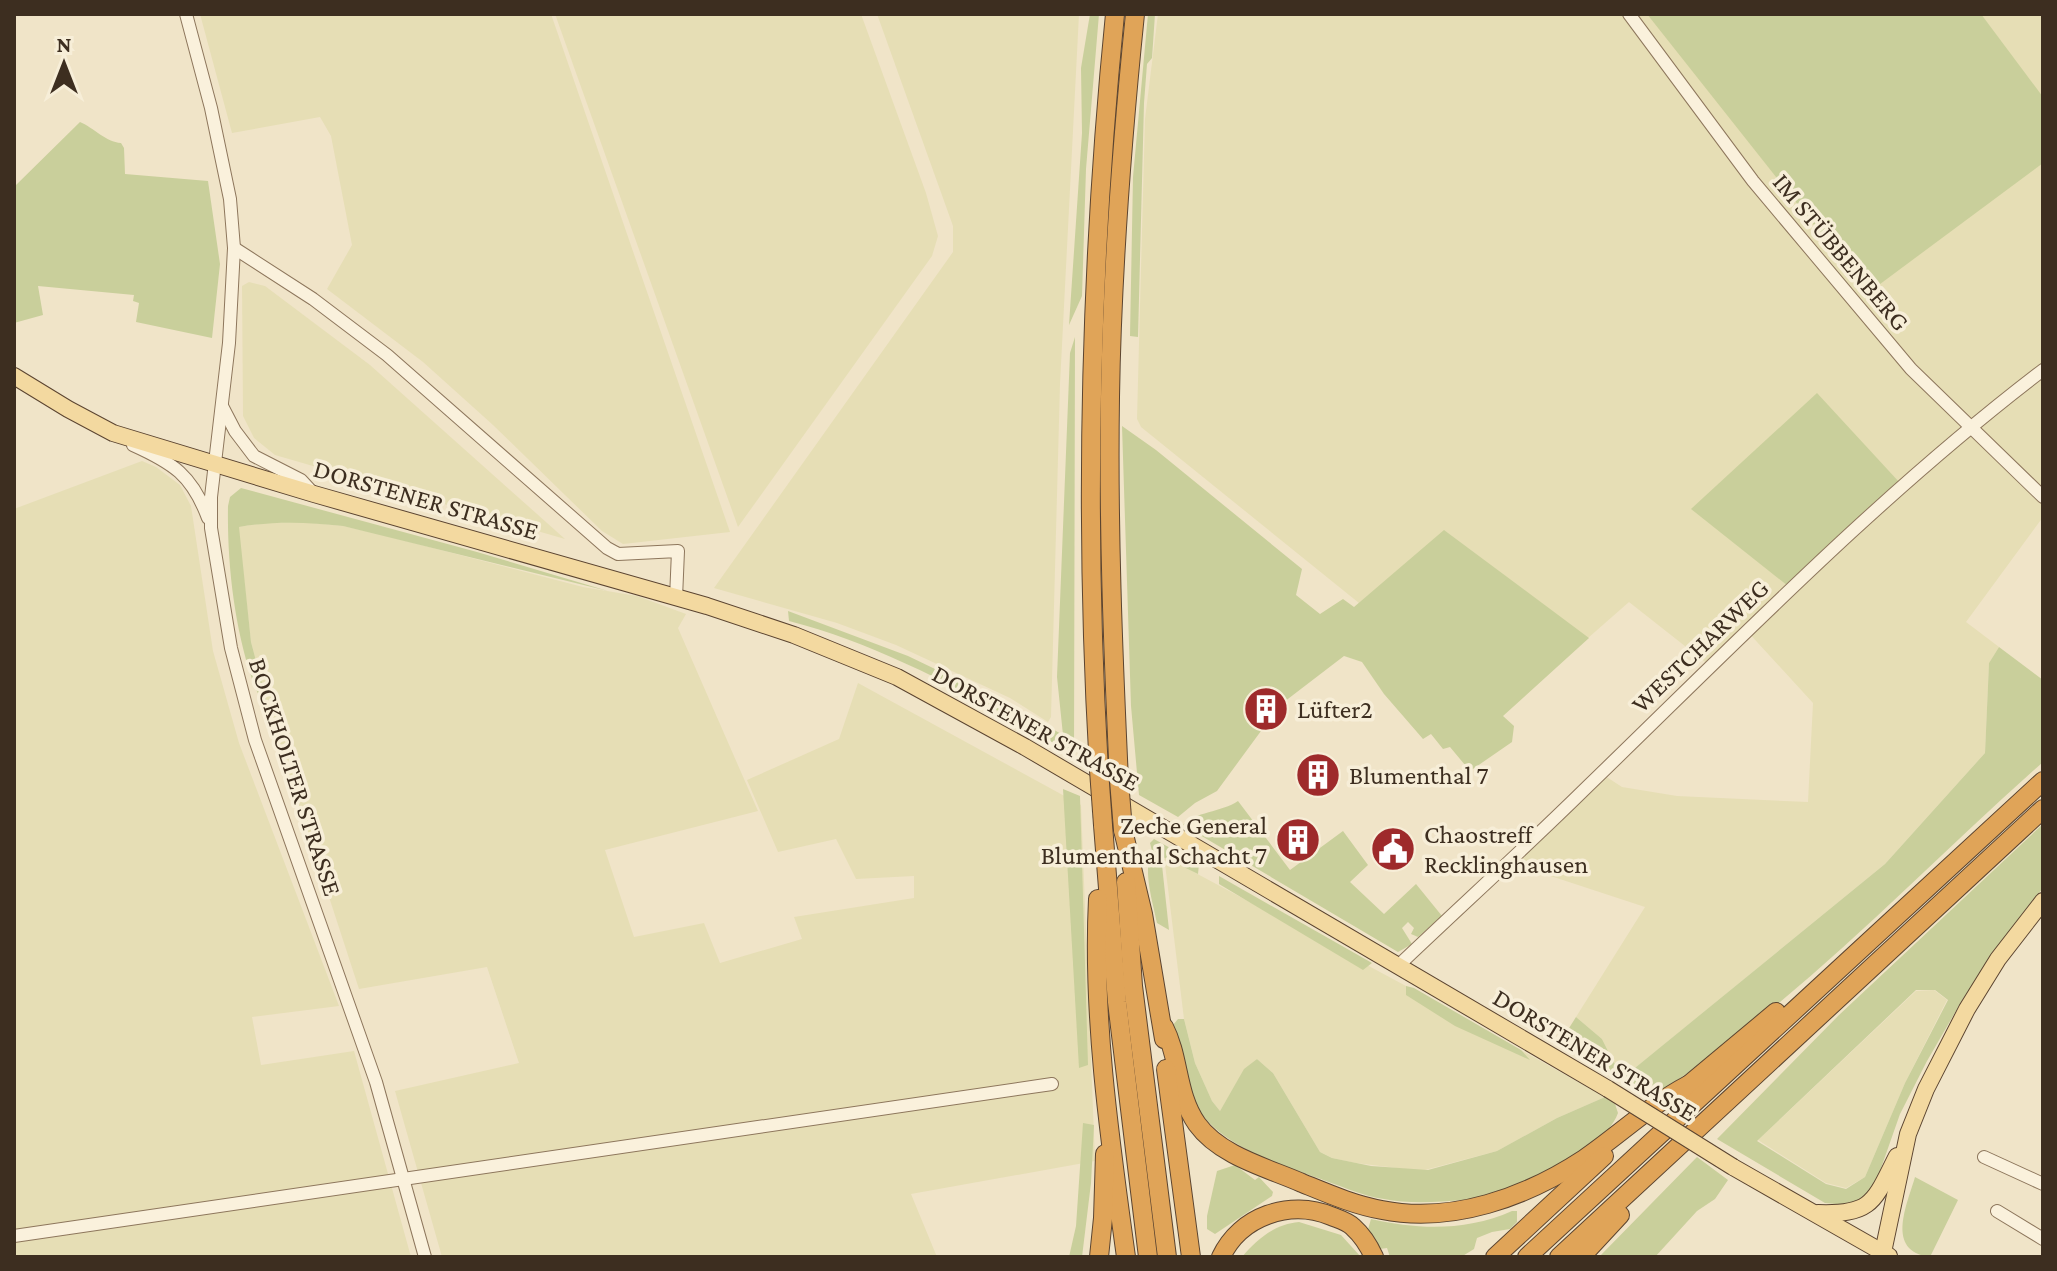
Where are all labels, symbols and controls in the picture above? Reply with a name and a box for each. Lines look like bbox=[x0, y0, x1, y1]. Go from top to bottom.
north arrow bbox=[24, 24, 104, 104]
text: N bbox=[57, 32, 72, 57]
street label: IM STÜBBENBERG bbox=[1767, 168, 1915, 336]
street label: DORSTENER STRASSE bbox=[310, 454, 542, 546]
street label: WESTCHARWEG bbox=[1625, 573, 1775, 719]
street label: BOCKHOLTER STRASSE bbox=[243, 654, 347, 900]
street label: DORSTENER STRASSE bbox=[927, 659, 1145, 797]
building icon: Lüfter2 bbox=[1242, 685, 1290, 733]
place label: Lüfter2 bbox=[1297, 695, 1373, 724]
building icon: Blumenthal 7 bbox=[1294, 751, 1342, 799]
place label: Blumenthal 7 bbox=[1349, 761, 1488, 790]
place label: Zeche General Blumenthal Schacht 7 bbox=[1041, 811, 1267, 870]
building icon: Zeche General Blumenthal Schacht 7 bbox=[1274, 816, 1322, 864]
place label: Chaostreff Recklinghausen bbox=[1424, 820, 1588, 879]
public building icon: Chaostreff Recklinghausen bbox=[1369, 825, 1417, 873]
street label: DORSTENER STRASSE bbox=[1488, 983, 1702, 1127]

